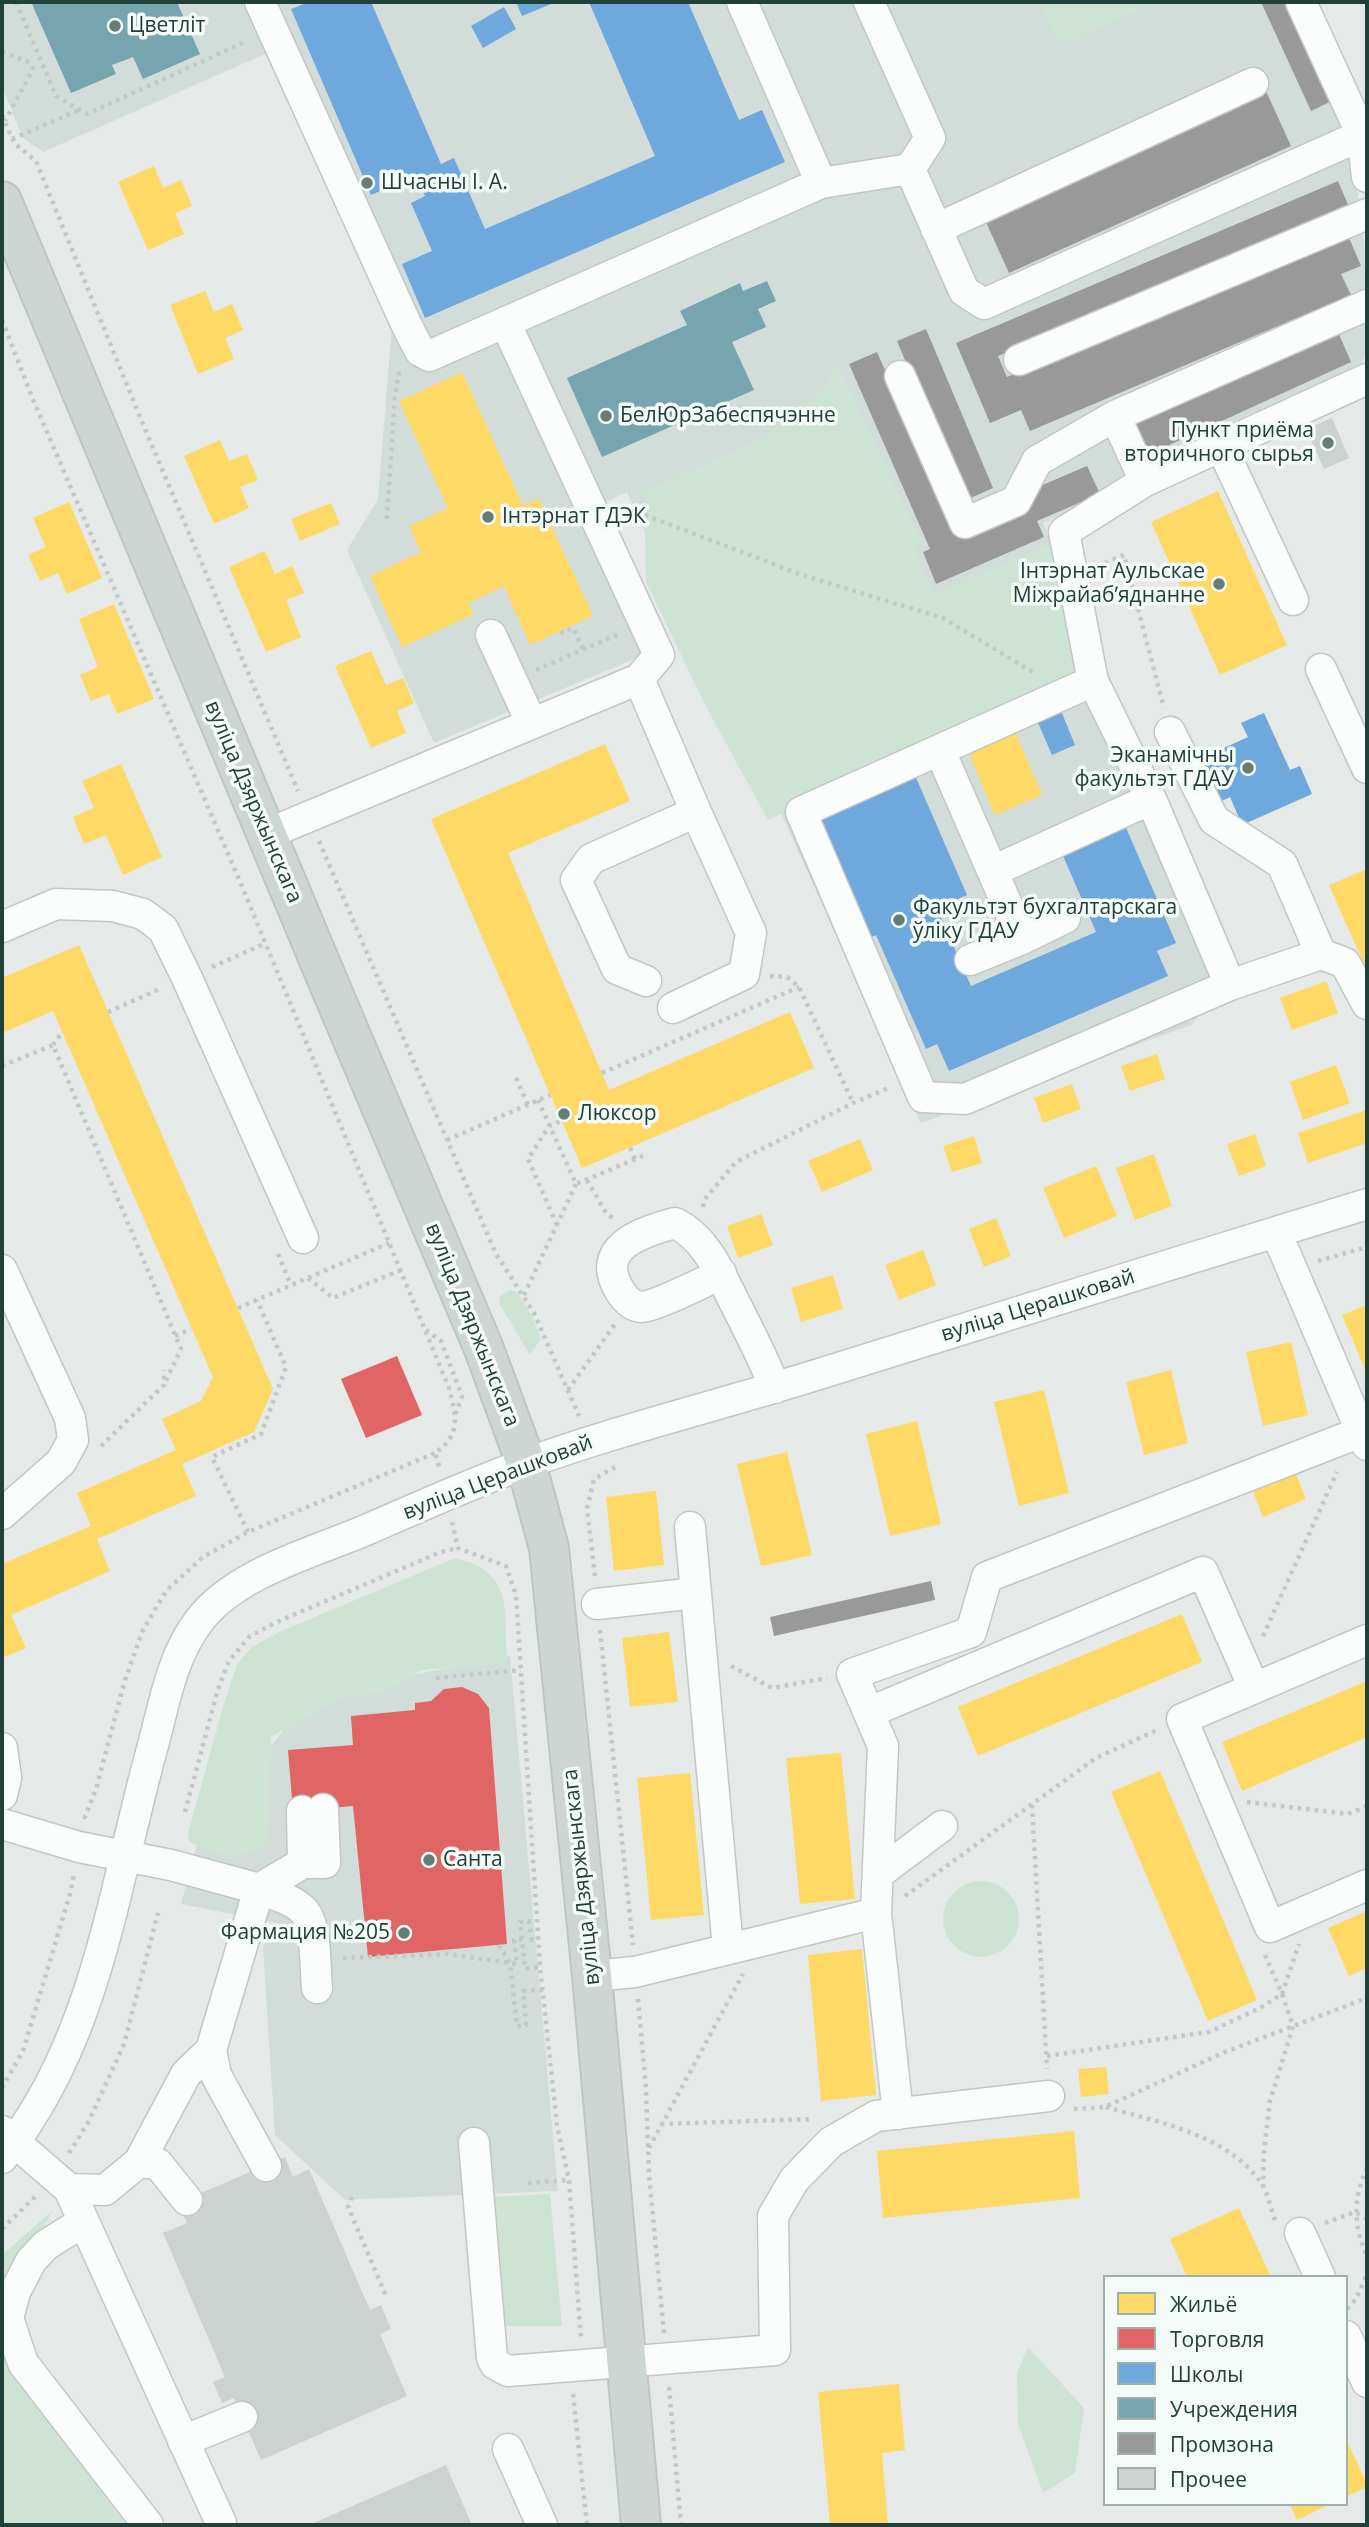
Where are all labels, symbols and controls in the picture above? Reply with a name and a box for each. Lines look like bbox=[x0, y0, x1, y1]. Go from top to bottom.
place label: Цветліт bbox=[129, 13, 205, 39]
marker: Цветліт bbox=[107, 18, 123, 34]
place label: Шчасны І. А. bbox=[381, 170, 508, 196]
marker: Шчасны І. А. bbox=[359, 175, 375, 191]
place label: БелЮрЗабеспячэнне bbox=[620, 403, 836, 429]
marker: БелЮрЗабеспячэнне bbox=[598, 408, 614, 424]
place label: Пункт приёма вторичного сырья bbox=[1124, 418, 1314, 468]
marker: Пункт приёма вторичного сырья bbox=[1320, 435, 1336, 451]
place label: Інтэрнат ГДЭК bbox=[502, 504, 646, 530]
marker: Інтэрнат ГДЭК bbox=[480, 509, 496, 525]
place label: Інтэрнат Аульскае Міжрайабʼяднанне bbox=[1013, 559, 1205, 609]
marker: Інтэрнат Аульскае Міжрайабʼяднанне bbox=[1211, 576, 1227, 592]
street label: вуліца Дзяржынскага bbox=[199, 697, 307, 907]
place label: Эканамічны факультэт ГДАУ bbox=[1074, 743, 1234, 793]
marker: Эканамічны факультэт ГДАУ bbox=[1240, 760, 1256, 776]
place label: Факультэт бухгалтарскага ўліку ГДАУ bbox=[913, 895, 1177, 945]
marker: Факультэт бухгалтарскага ўліку ГДАУ bbox=[891, 912, 907, 928]
place label: Люксор bbox=[578, 1101, 657, 1127]
marker: Люксор bbox=[556, 1106, 572, 1122]
street label: вуліца Дзяржынскага bbox=[420, 1220, 524, 1430]
street label: вуліца Церашковай bbox=[938, 1265, 1138, 1347]
street label: вуліца Церашковай bbox=[400, 1430, 596, 1526]
street label: вуліца Дзяржынскага bbox=[558, 1768, 606, 1986]
place label: Санта bbox=[443, 1847, 503, 1873]
marker: Санта bbox=[421, 1852, 437, 1868]
place label: Фармация №205 bbox=[221, 1920, 390, 1946]
marker: Фармация №205 bbox=[396, 1925, 412, 1941]
legend bbox=[1103, 2275, 1348, 2506]
text: Жильё bbox=[1170, 2290, 1237, 2318]
text: Торговля bbox=[1170, 2325, 1264, 2353]
text: Школы bbox=[1170, 2360, 1243, 2388]
text: Учреждения bbox=[1170, 2395, 1298, 2423]
text: Промзона bbox=[1170, 2430, 1274, 2458]
text: Прочее bbox=[1170, 2465, 1247, 2493]

